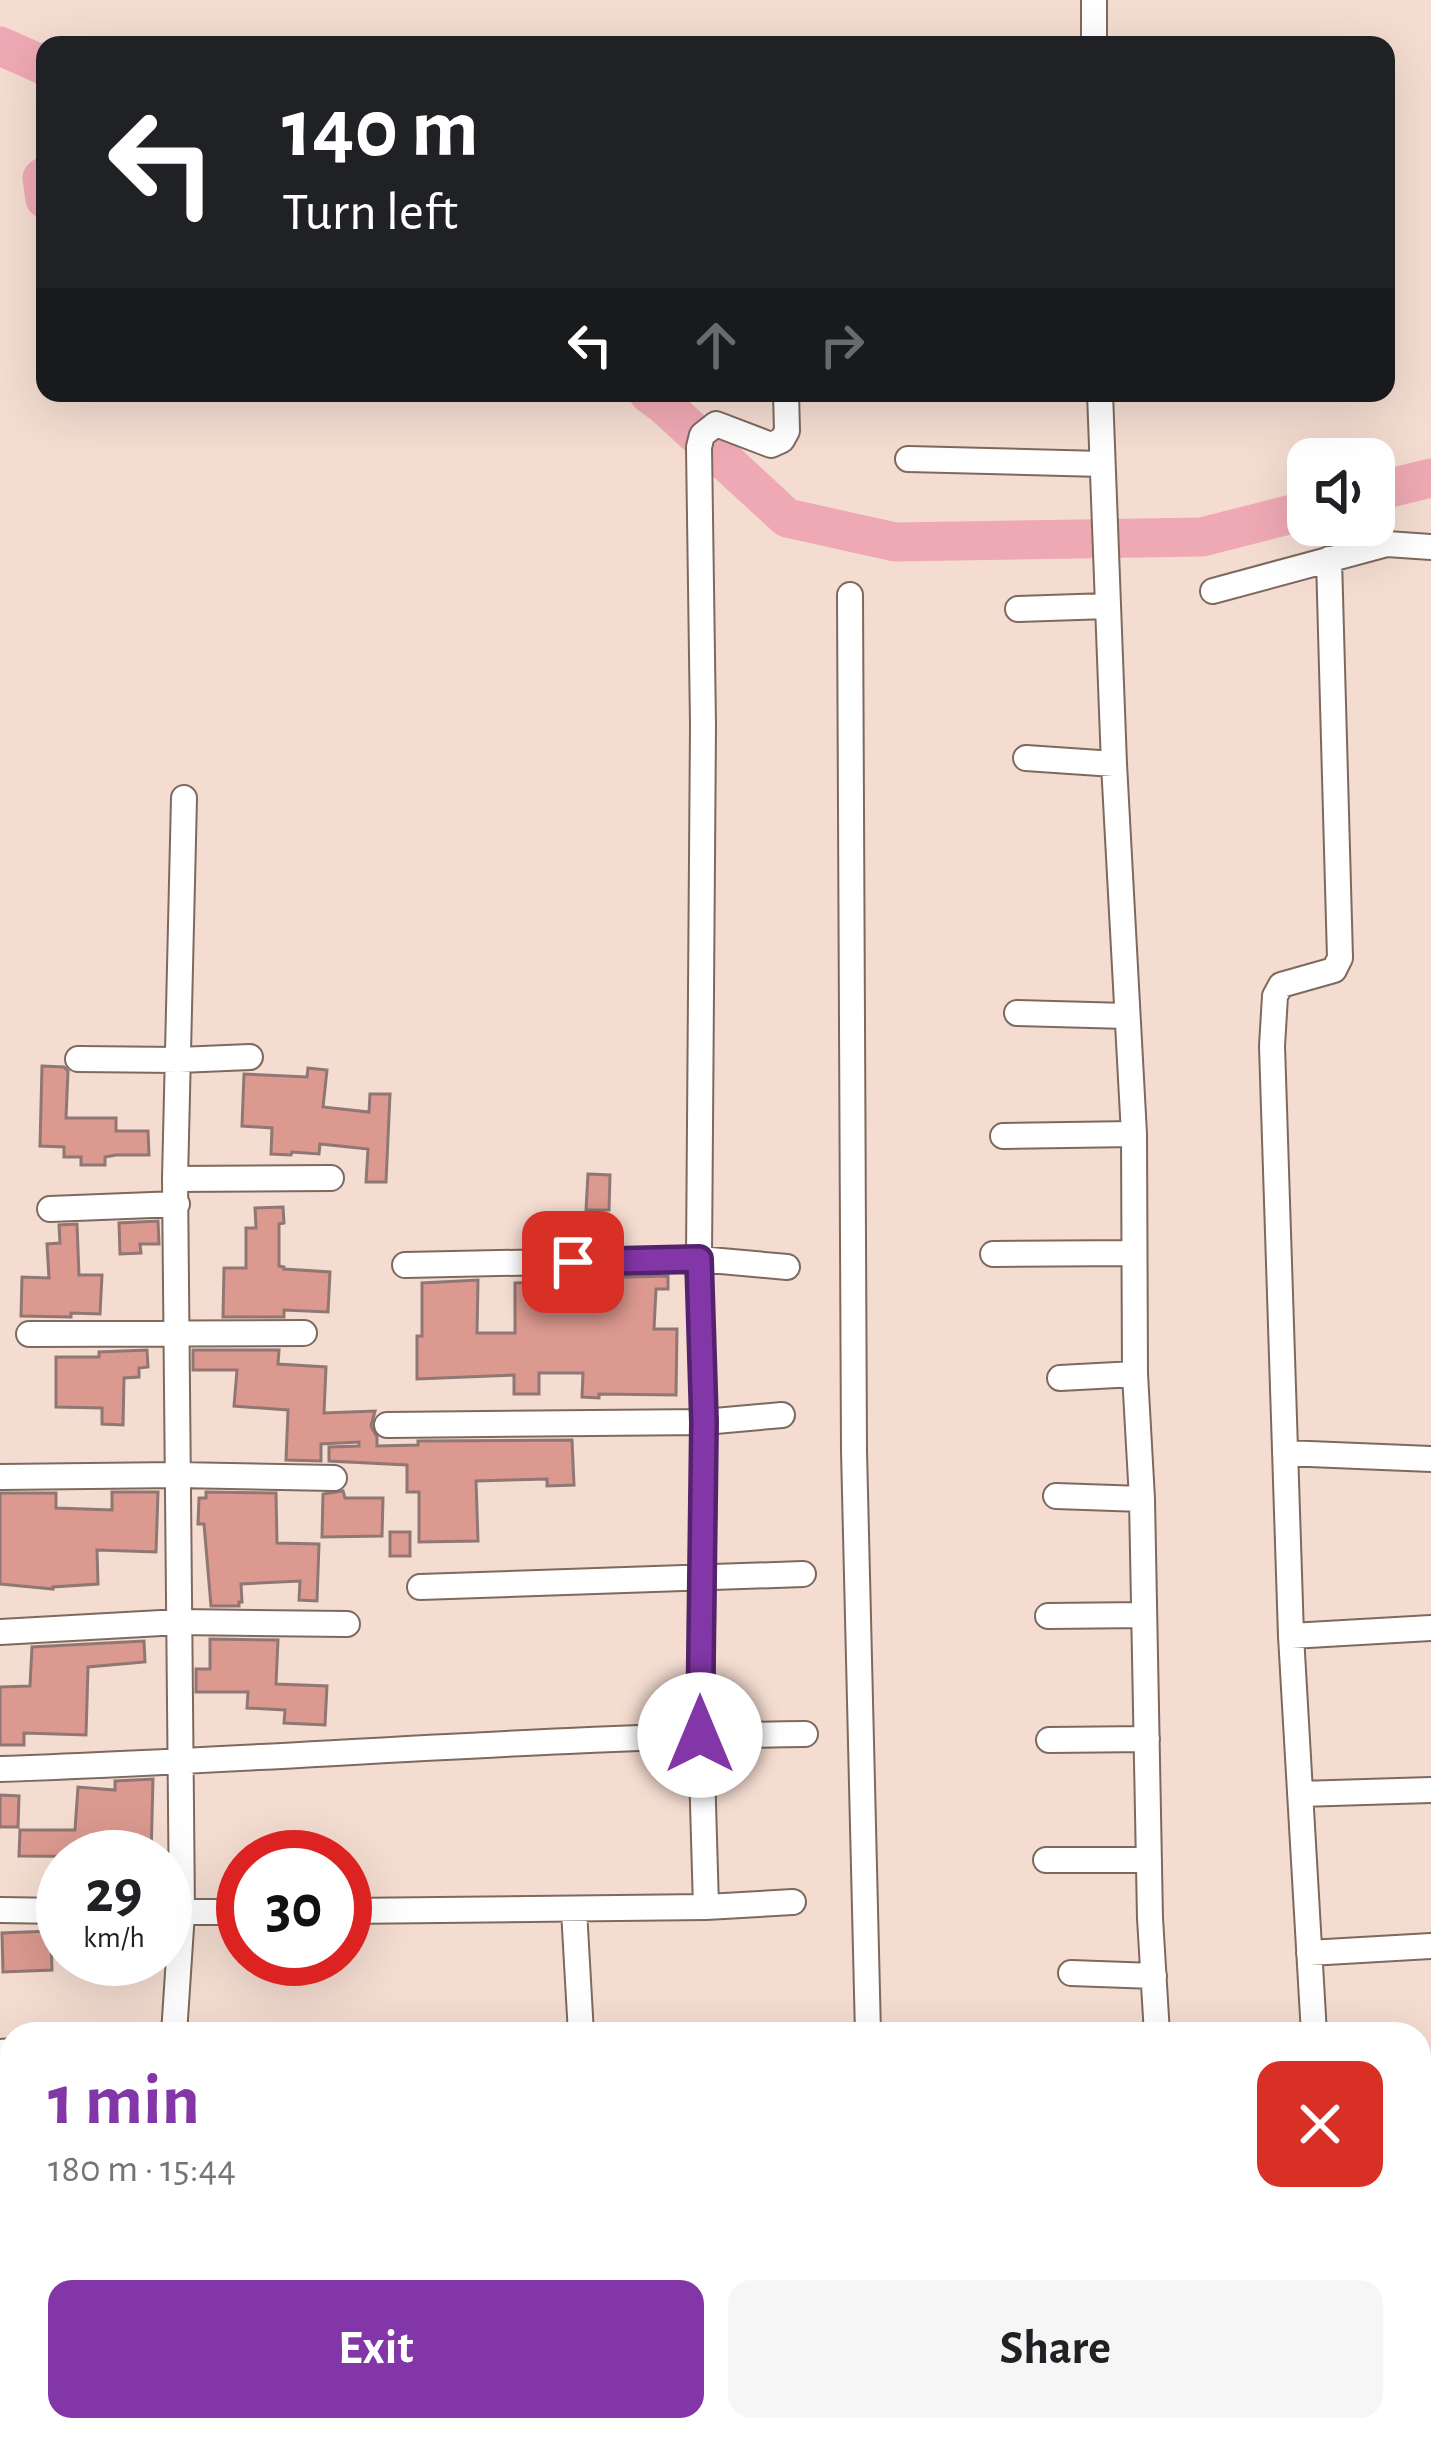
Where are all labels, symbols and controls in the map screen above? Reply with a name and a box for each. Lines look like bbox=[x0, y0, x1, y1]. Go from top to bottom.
icon: left bbox=[84, 84, 240, 240]
text: 140 m bbox=[282, 88, 479, 172]
text: Turn left bbox=[282, 186, 458, 240]
icon: left bbox=[557, 312, 623, 378]
icon: ahead bbox=[683, 312, 749, 378]
icon: right bbox=[809, 312, 875, 378]
map controls bbox=[1287, 438, 1395, 546]
button: sound bbox=[1287, 438, 1395, 546]
pin bbox=[522, 1211, 624, 1313]
icon: arrive bbox=[540, 1229, 606, 1295]
position arrow bbox=[637, 1672, 763, 1798]
speed limit sign: 30 bbox=[216, 1830, 372, 1986]
text: 29 bbox=[85, 1863, 143, 1923]
text: km/h bbox=[83, 1923, 145, 1953]
button: close bbox=[1257, 2061, 1383, 2187]
text: 1 min bbox=[48, 2065, 200, 2137]
text: 180 m · 15:44 bbox=[48, 2150, 236, 2189]
button: Exit bbox=[48, 2280, 704, 2418]
button: Share bbox=[728, 2280, 1383, 2418]

